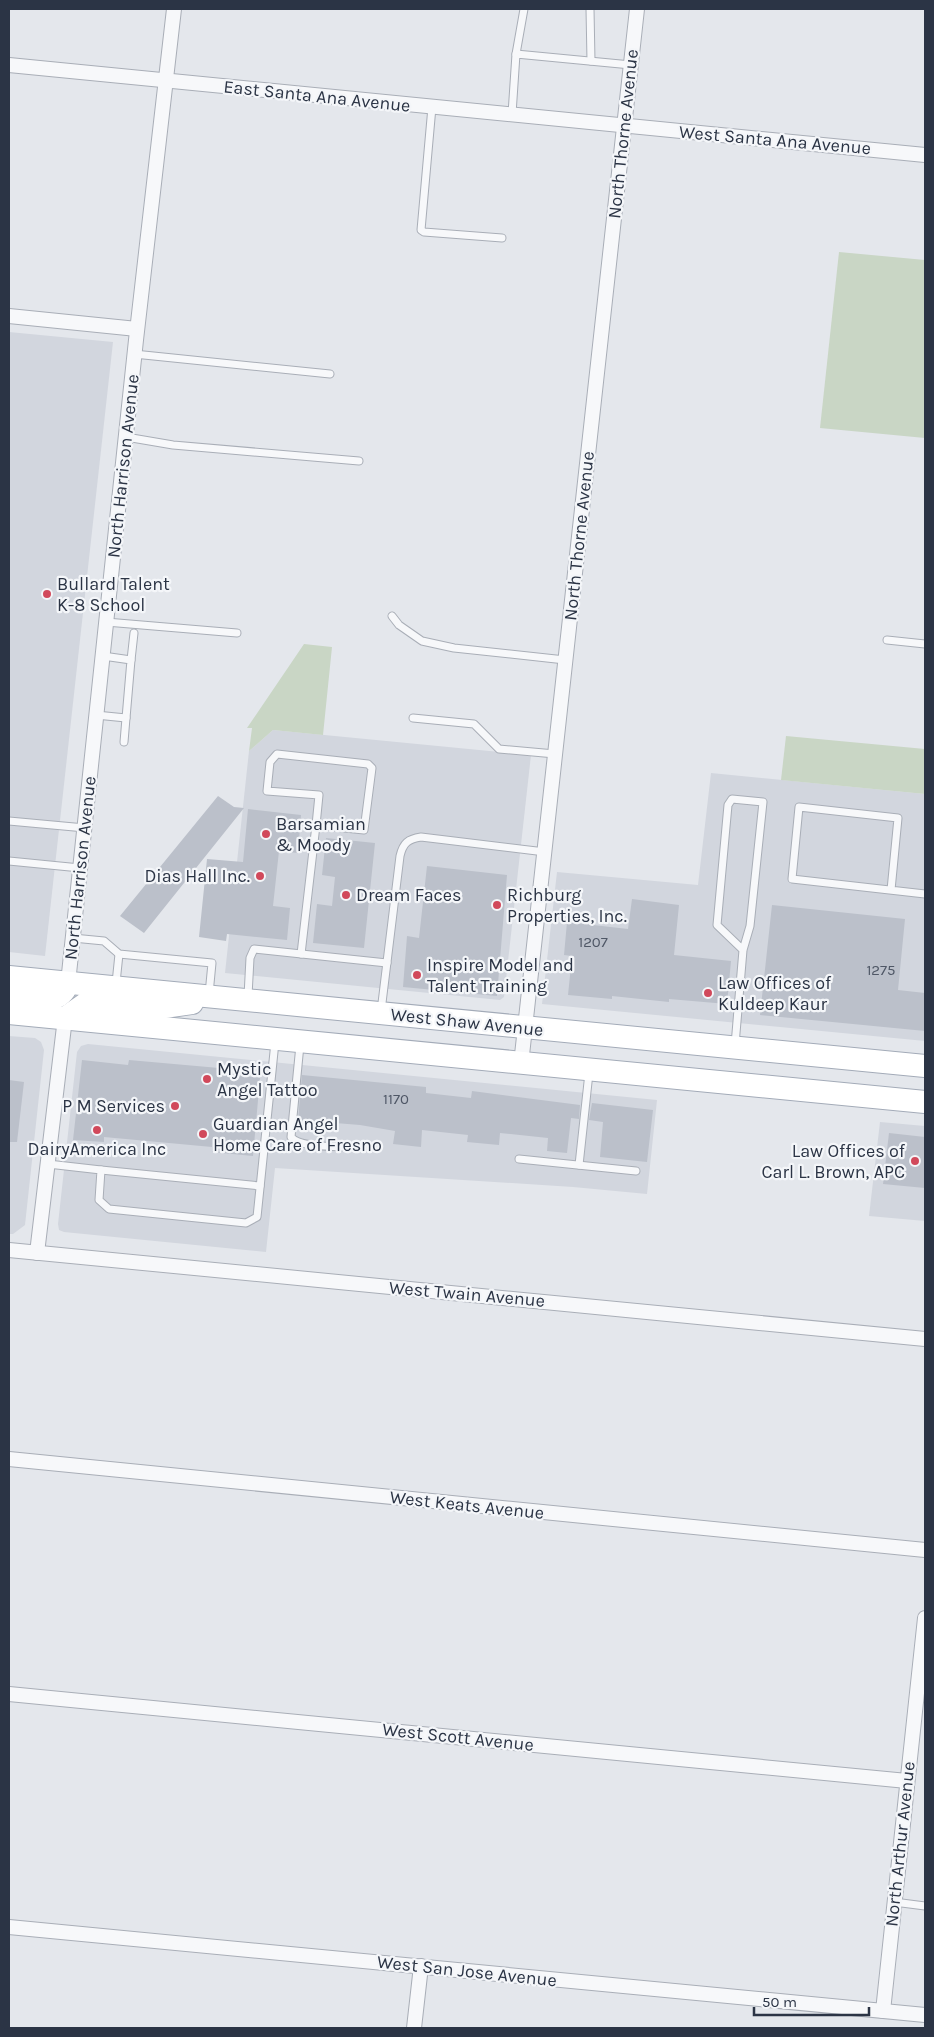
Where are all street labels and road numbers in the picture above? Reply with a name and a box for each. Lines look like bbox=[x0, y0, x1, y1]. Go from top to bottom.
street label: North Thorne Avenue bbox=[603, 48, 643, 220]
street label: East Santa Ana Avenue bbox=[222, 75, 412, 117]
street label: West Santa Ana Avenue bbox=[678, 121, 872, 159]
street label: North Harrison Avenue bbox=[102, 373, 144, 559]
street label: North Thorne Avenue bbox=[559, 450, 599, 622]
street label: North Harrison Avenue bbox=[59, 775, 101, 961]
street label: West Shaw Avenue bbox=[390, 1003, 544, 1041]
street label: West Twain Avenue bbox=[388, 1276, 546, 1312]
street label: West Keats Avenue bbox=[389, 1486, 545, 1524]
street label: West Scott Avenue bbox=[381, 1718, 535, 1756]
street label: North Arthur Avenue bbox=[880, 1760, 920, 1928]
street label: West San Jose Avenue bbox=[376, 1951, 558, 1991]

